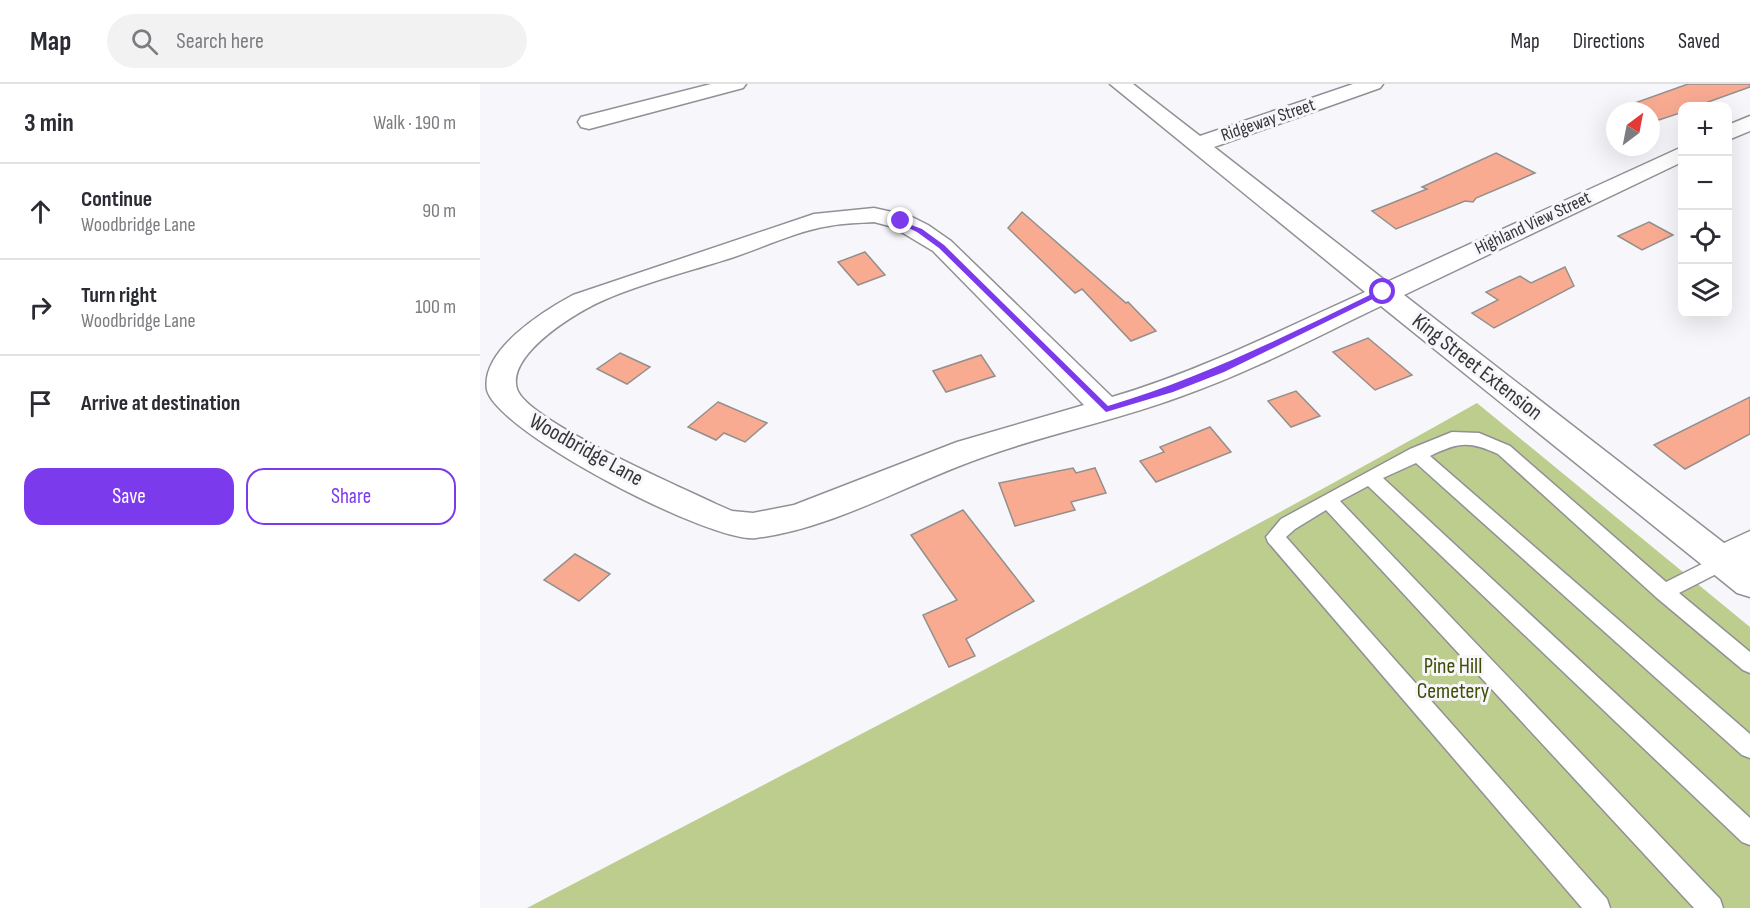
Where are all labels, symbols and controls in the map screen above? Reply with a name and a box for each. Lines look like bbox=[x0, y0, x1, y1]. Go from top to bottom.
search box bbox=[107, 14, 527, 68]
text: Map bbox=[30, 25, 71, 58]
icon: search bbox=[128, 25, 161, 58]
text: Search here bbox=[176, 28, 264, 55]
text: Map bbox=[1510, 29, 1540, 54]
text: Directions bbox=[1573, 29, 1645, 54]
text: Saved bbox=[1678, 29, 1720, 54]
street label: Ridgeway Street bbox=[1218, 94, 1318, 146]
north arrow bbox=[1606, 102, 1660, 156]
map controls bbox=[1678, 102, 1732, 318]
button: + bbox=[1678, 102, 1732, 156]
text: 3 min bbox=[24, 108, 74, 139]
text: Walk · 190 m bbox=[373, 111, 456, 135]
button: − bbox=[1678, 156, 1732, 210]
text: Continue bbox=[81, 186, 152, 213]
street label: Highland View Street bbox=[1472, 187, 1595, 259]
icon: ahead bbox=[24, 195, 57, 228]
text: 90 m bbox=[422, 199, 456, 223]
route end bbox=[887, 207, 913, 233]
button: locate bbox=[1678, 210, 1732, 264]
text: Woodbridge Lane bbox=[81, 213, 196, 237]
button: layers bbox=[1678, 264, 1732, 318]
route start bbox=[1369, 278, 1395, 304]
text: Turn right bbox=[81, 282, 157, 309]
icon: right bbox=[24, 291, 57, 324]
text: 100 m bbox=[415, 295, 456, 319]
street label: King Street Extension bbox=[1406, 308, 1548, 426]
text: Woodbridge Lane bbox=[81, 309, 196, 333]
icon: arrive bbox=[24, 387, 57, 420]
text: Arrive at destination bbox=[81, 390, 240, 417]
street label: Woodbridge Lane bbox=[524, 408, 648, 492]
button: Save bbox=[24, 468, 234, 525]
button: Share bbox=[246, 468, 456, 525]
park label: Pine Hill Cemetery bbox=[1417, 653, 1490, 705]

